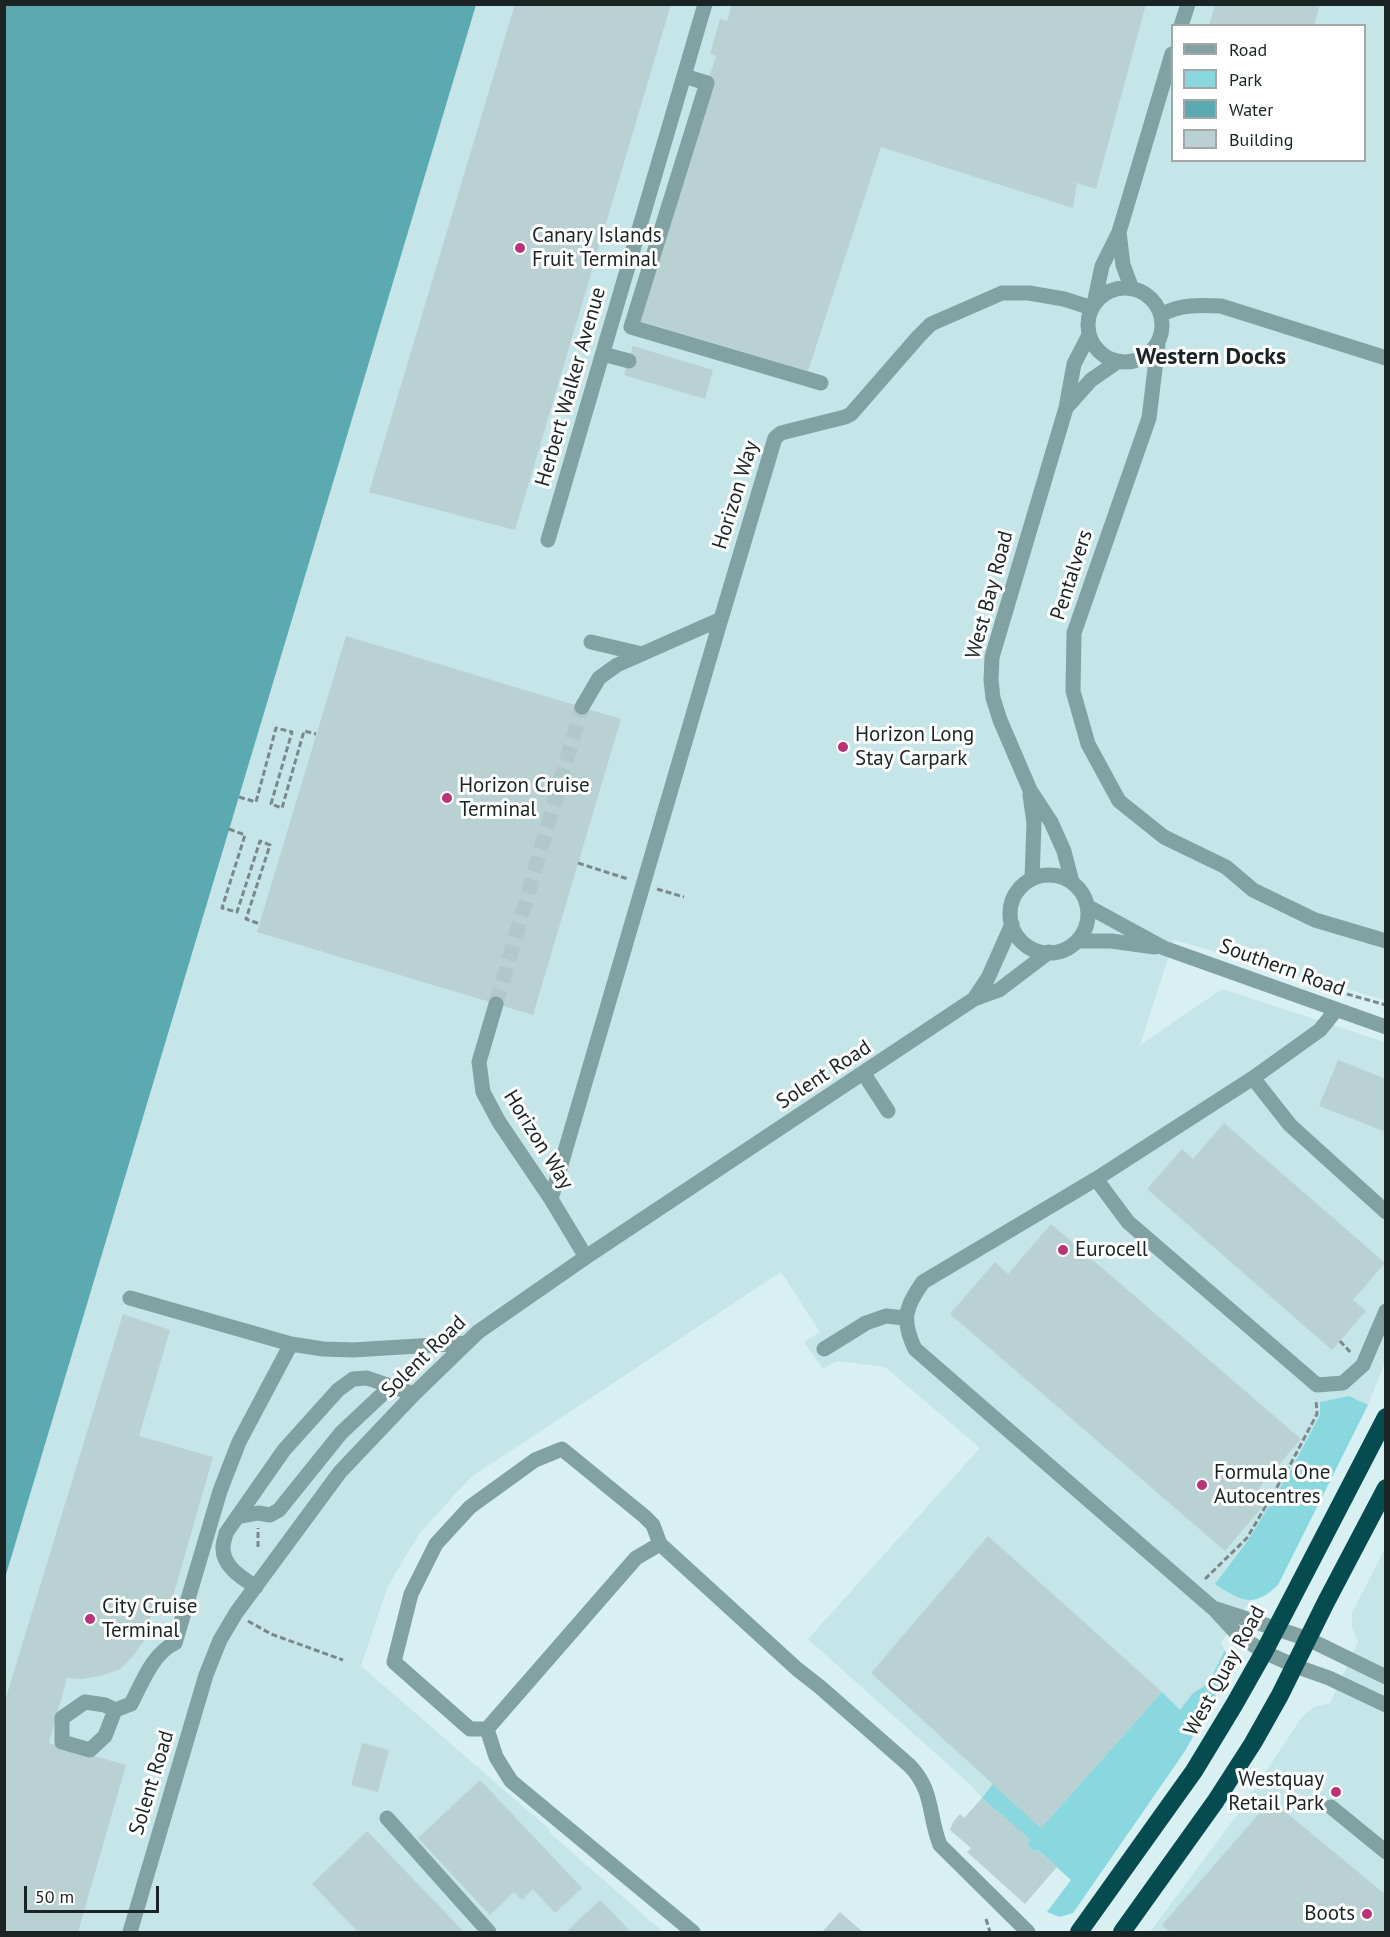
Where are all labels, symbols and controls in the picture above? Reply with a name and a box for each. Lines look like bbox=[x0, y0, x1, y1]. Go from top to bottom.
legend bbox=[1171, 24, 1366, 162]
text: Road bbox=[1229, 38, 1267, 61]
text: Park bbox=[1229, 68, 1262, 91]
text: Water bbox=[1229, 98, 1273, 121]
text: Building bbox=[1229, 128, 1293, 151]
place label: Canary Islands Fruit Terminal bbox=[532, 223, 662, 273]
marker: Canary Islands Fruit Terminal bbox=[513, 241, 527, 255]
street label: Herbert Walker Avenue bbox=[530, 284, 612, 490]
district label: Western Docks bbox=[1136, 343, 1286, 371]
street label: Horizon Way bbox=[708, 438, 764, 552]
street label: Pentalvers bbox=[1046, 527, 1098, 623]
street label: West Bay Road bbox=[961, 528, 1019, 662]
place label: Horizon Long Stay Carpark bbox=[855, 722, 974, 772]
marker: Horizon Long Stay Carpark bbox=[836, 740, 850, 754]
place label: Horizon Cruise Terminal bbox=[459, 773, 590, 823]
marker: Horizon Cruise Terminal bbox=[440, 791, 454, 805]
street label: Southern Road bbox=[1216, 934, 1348, 1002]
street label: Solent Road bbox=[772, 1035, 876, 1115]
street label: Horizon Way bbox=[498, 1086, 578, 1194]
place label: Eurocell bbox=[1075, 1237, 1148, 1263]
marker: Eurocell bbox=[1056, 1243, 1070, 1257]
street label: Solent Road bbox=[376, 1310, 472, 1404]
place label: Formula One Autocentres bbox=[1214, 1460, 1330, 1510]
marker: Formula One Autocentres bbox=[1195, 1478, 1209, 1492]
place label: City Cruise Terminal bbox=[102, 1594, 197, 1644]
street label: West Quay Road bbox=[1179, 1602, 1271, 1740]
marker: City Cruise Terminal bbox=[83, 1612, 97, 1626]
street label: Solent Road bbox=[124, 1728, 180, 1838]
place label: Westquay Retail Park bbox=[1228, 1767, 1324, 1817]
marker: Westquay Retail Park bbox=[1329, 1785, 1343, 1799]
scale bar bbox=[27, 1874, 162, 1912]
text: 50 m bbox=[35, 1885, 74, 1908]
place label: Boots bbox=[1304, 1901, 1355, 1927]
marker: Boots bbox=[1360, 1907, 1374, 1921]

